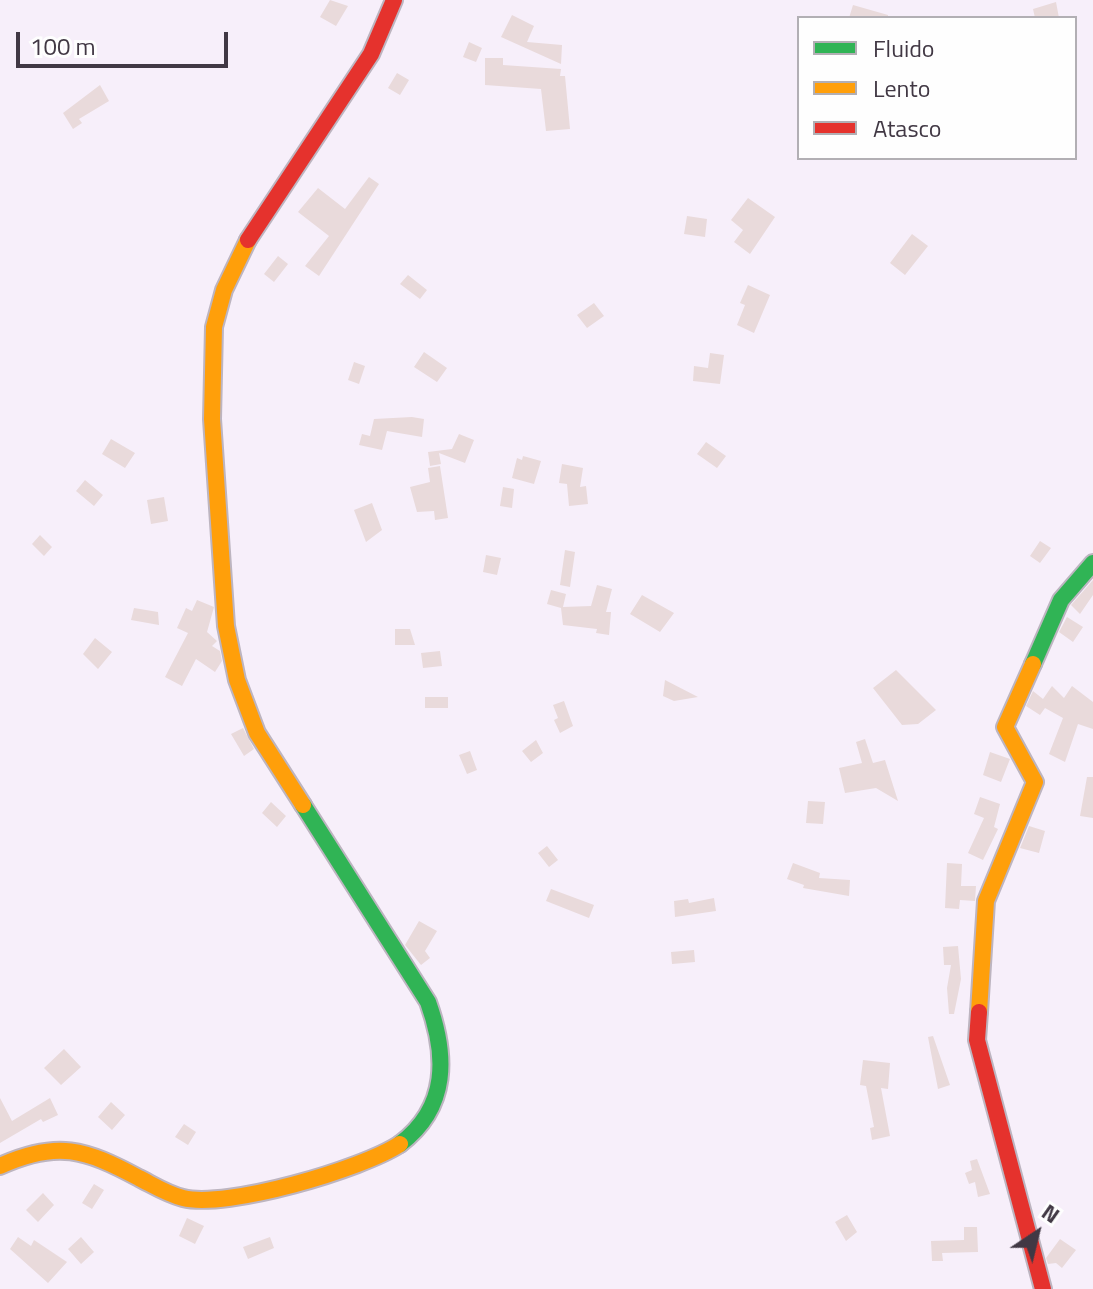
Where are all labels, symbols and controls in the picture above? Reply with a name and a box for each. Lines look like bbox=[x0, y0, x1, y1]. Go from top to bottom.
scale bar bbox=[20, 16, 232, 66]
legend bbox=[797, 16, 1077, 160]
text: 100 m bbox=[30, 28, 96, 64]
text: Fluido bbox=[873, 30, 935, 66]
text: Lento bbox=[873, 70, 930, 106]
text: Atasco bbox=[873, 110, 942, 146]
north arrow bbox=[997, 1193, 1077, 1273]
text: N bbox=[1035, 1195, 1067, 1232]

